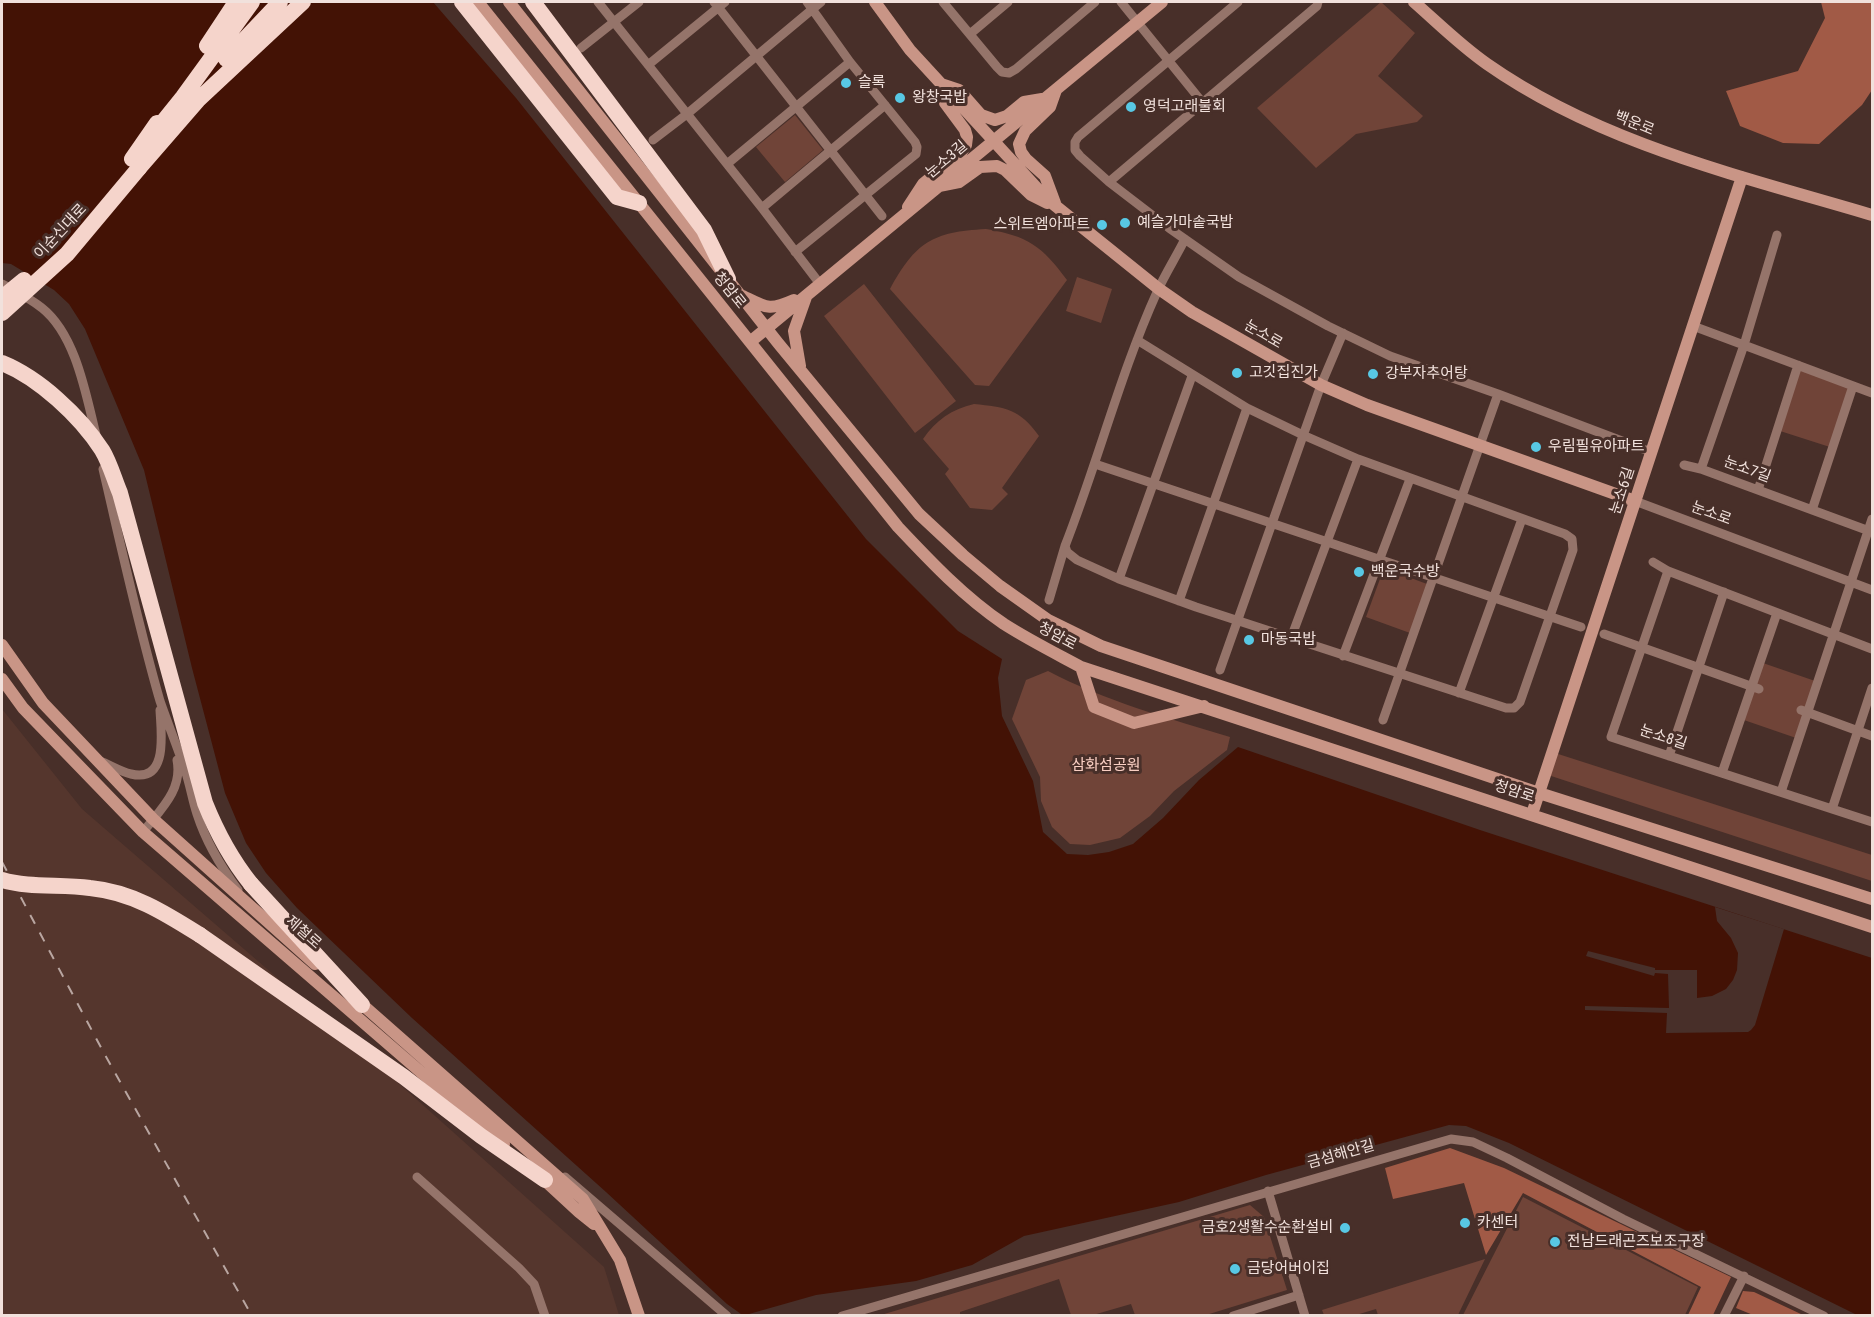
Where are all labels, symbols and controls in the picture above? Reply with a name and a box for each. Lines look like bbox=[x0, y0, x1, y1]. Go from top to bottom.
place label: 슬록 bbox=[858, 74, 886, 92]
marker: 슬록 bbox=[839, 76, 853, 90]
place label: 왕창국밥 bbox=[912, 89, 967, 107]
marker: 왕창국밥 bbox=[893, 91, 907, 105]
place label: 영덕고래불회 bbox=[1143, 98, 1226, 116]
marker: 영덕고래불회 bbox=[1124, 100, 1138, 114]
street label: 백운로 bbox=[1611, 108, 1657, 140]
street label: 눈소3길 bbox=[923, 137, 971, 183]
street label: 이순신대로 bbox=[31, 201, 91, 263]
place label: 예슬가마솥국밥 bbox=[1137, 214, 1234, 232]
place label: 스위트엠아파트 bbox=[993, 216, 1090, 234]
marker: 예슬가마솥국밥 bbox=[1118, 216, 1132, 230]
marker: 스위트엠아파트 bbox=[1095, 218, 1109, 232]
street label: 청암로 bbox=[709, 269, 749, 313]
street label: 눈소로 bbox=[1241, 317, 1285, 353]
place label: 고깃집진가 bbox=[1249, 364, 1318, 382]
place label: 강부자추어탕 bbox=[1385, 365, 1468, 383]
marker: 고깃집진가 bbox=[1230, 366, 1244, 380]
marker: 강부자추어탕 bbox=[1366, 367, 1380, 381]
place label: 우림필유아파트 bbox=[1548, 438, 1645, 456]
marker: 우림필유아파트 bbox=[1529, 440, 1543, 454]
street label: 눈소7길 bbox=[1721, 453, 1773, 487]
street label: 눈소6길 bbox=[1607, 465, 1639, 517]
street label: 눈소로 bbox=[1688, 498, 1734, 530]
place label: 백운국수방 bbox=[1371, 563, 1440, 581]
marker: 백운국수방 bbox=[1352, 565, 1366, 579]
street label: 청암로 bbox=[1034, 619, 1080, 655]
place label: 마동국밥 bbox=[1261, 631, 1316, 649]
marker: 마동국밥 bbox=[1242, 633, 1256, 647]
street label: 눈소8길 bbox=[1637, 722, 1689, 754]
park label: 삼화섬공원 bbox=[1072, 757, 1140, 775]
street label: 청암로 bbox=[1492, 777, 1536, 807]
street label: 제철로 bbox=[281, 913, 325, 953]
street label: 금섬해안길 bbox=[1305, 1137, 1377, 1173]
place label: 카센터 bbox=[1477, 1214, 1518, 1232]
marker: 카센터 bbox=[1458, 1216, 1472, 1230]
place label: 금호2생활수순환설비 bbox=[1201, 1219, 1333, 1237]
marker: 금호2생활수순환설비 bbox=[1338, 1221, 1352, 1235]
place label: 전남드래곤즈보조구장 bbox=[1567, 1233, 1705, 1251]
marker: 전남드래곤즈보조구장 bbox=[1548, 1235, 1562, 1249]
place label: 금당어버이집 bbox=[1247, 1260, 1330, 1278]
marker: 금당어버이집 bbox=[1228, 1262, 1242, 1276]

